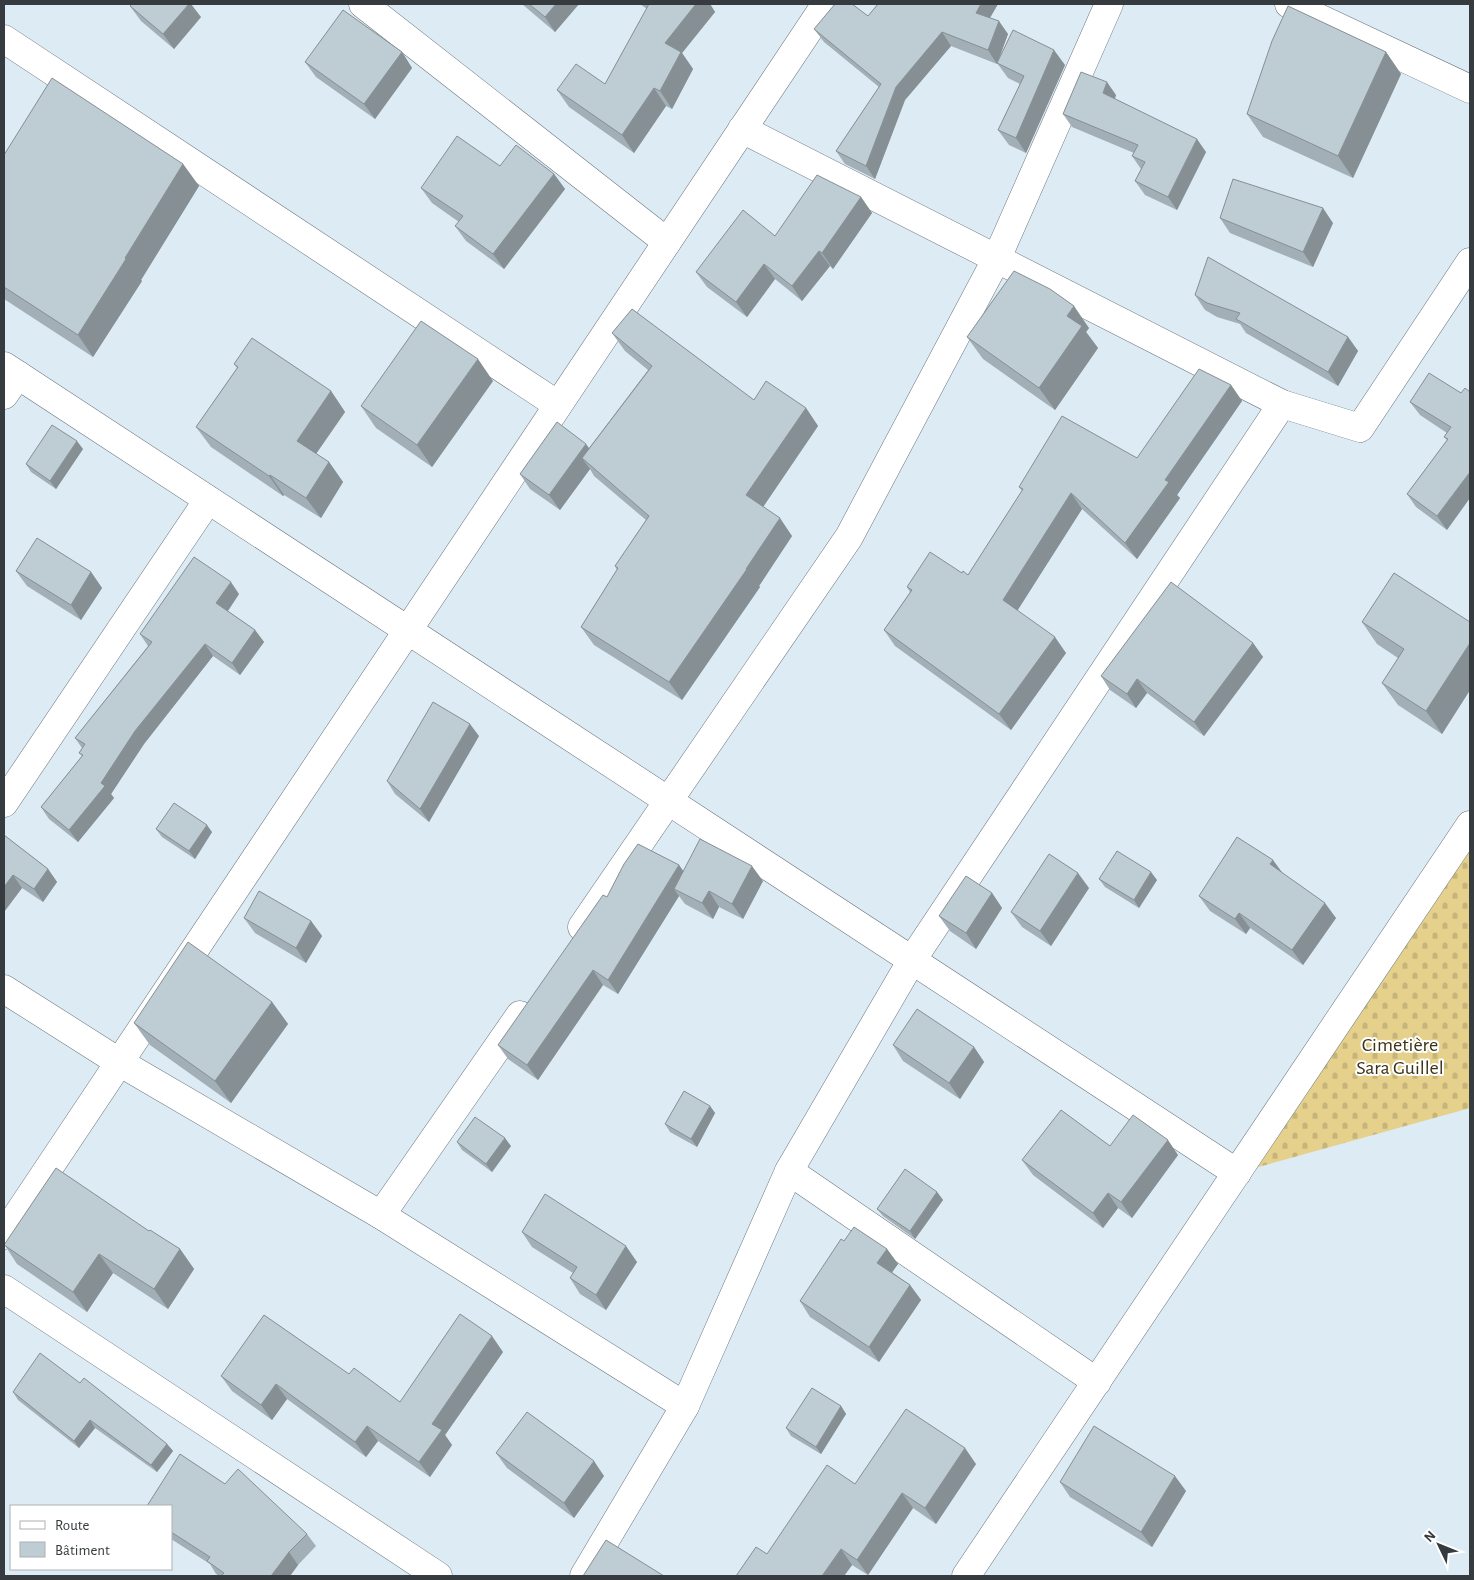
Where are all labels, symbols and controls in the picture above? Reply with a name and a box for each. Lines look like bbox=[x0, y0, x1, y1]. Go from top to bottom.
park label: Cimetière Sara Guillel bbox=[1356, 1035, 1444, 1078]
legend bbox=[10, 1505, 172, 1570]
text: Route bbox=[55, 1518, 89, 1533]
north arrow bbox=[1414, 1520, 1464, 1570]
text: N bbox=[1422, 1528, 1439, 1545]
text: Bâtiment bbox=[55, 1543, 110, 1558]

